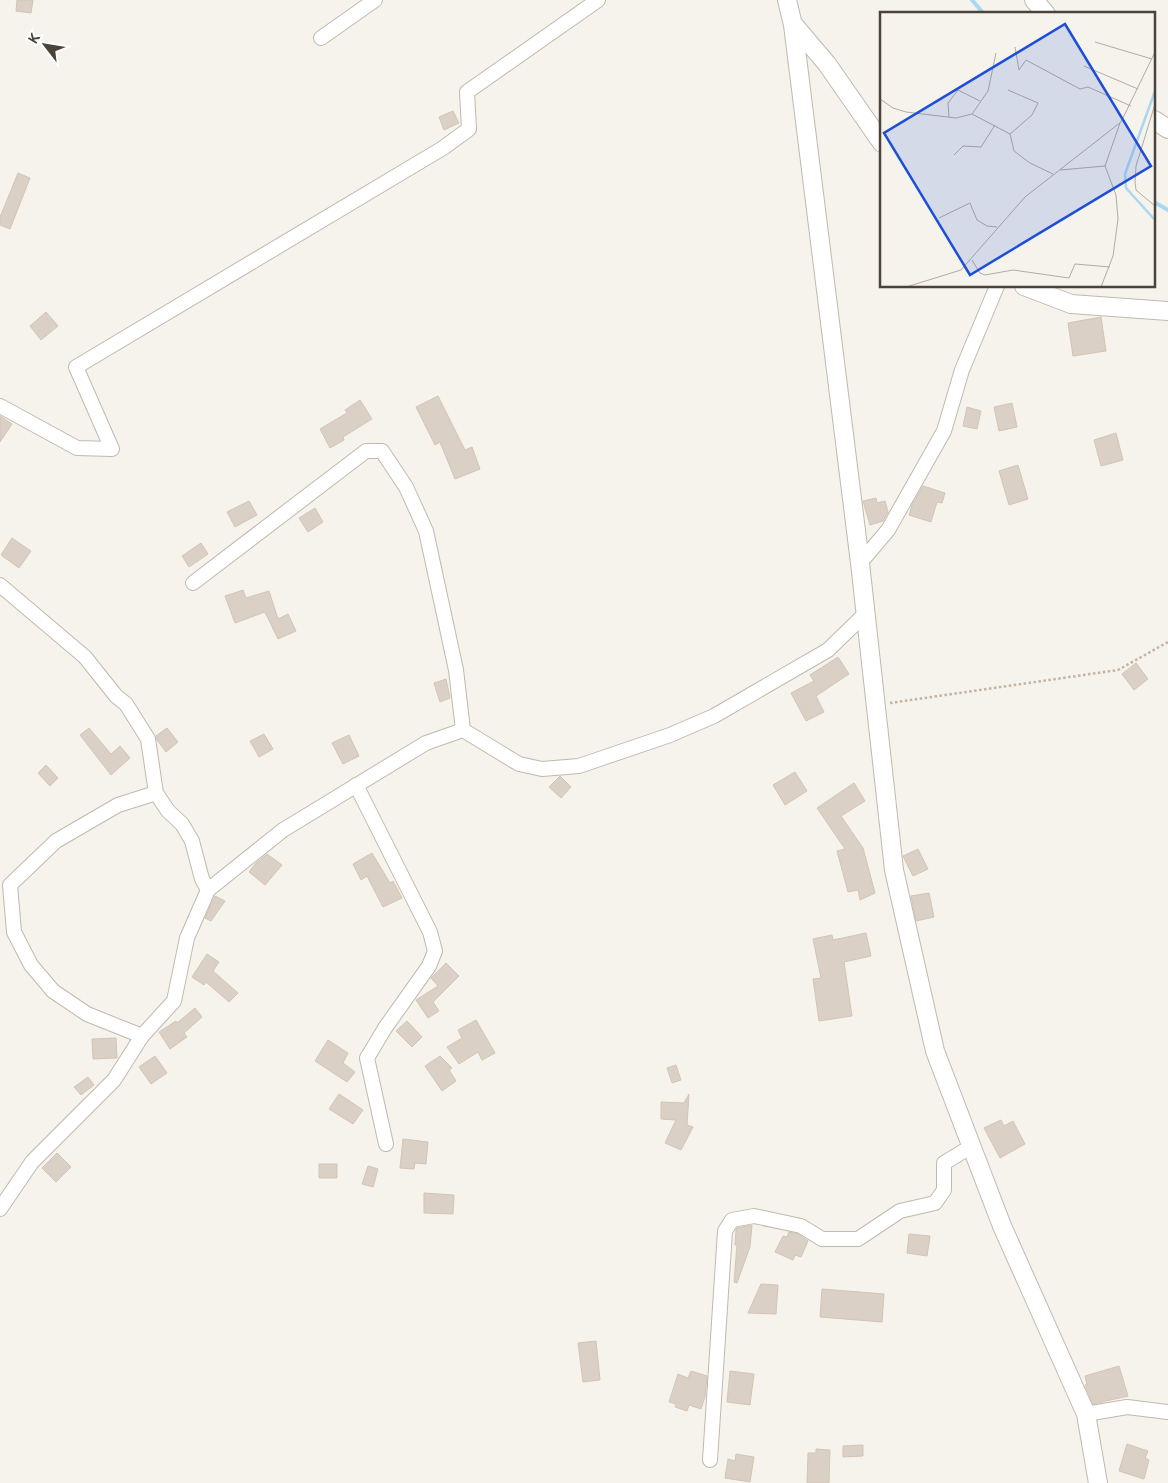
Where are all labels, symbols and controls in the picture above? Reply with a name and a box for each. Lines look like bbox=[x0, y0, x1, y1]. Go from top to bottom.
inset map bbox=[880, 12, 1156, 288]
north arrow bbox=[20, 20, 70, 70]
text: K bbox=[25, 30, 44, 47]

